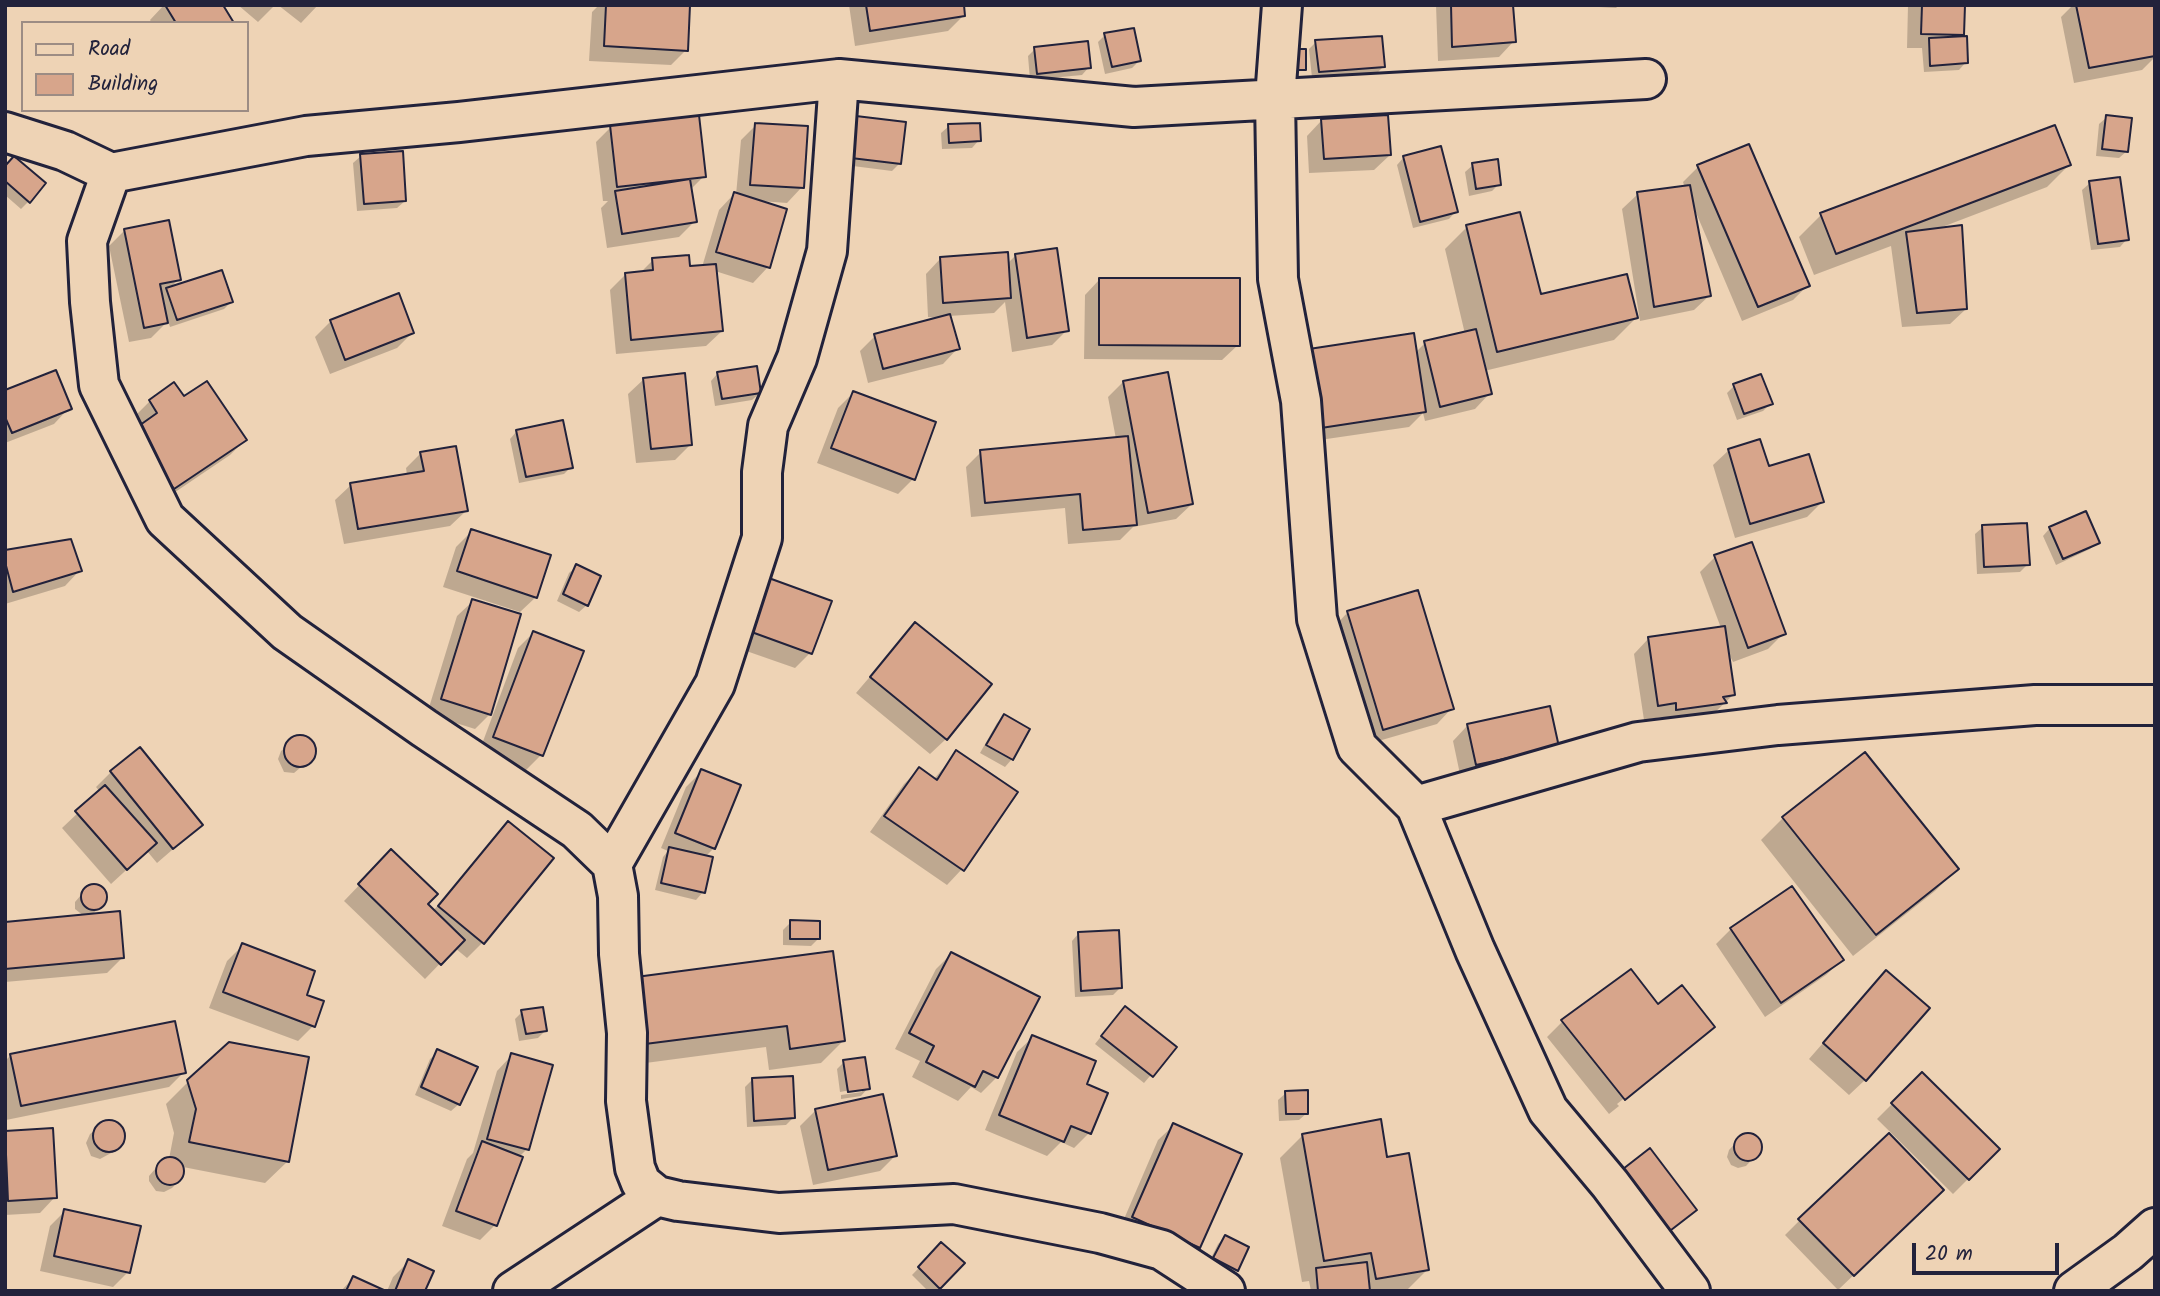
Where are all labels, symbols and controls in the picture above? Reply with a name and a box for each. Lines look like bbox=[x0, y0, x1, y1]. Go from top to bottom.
legend bbox=[21, 21, 248, 112]
text: Road bbox=[88, 33, 130, 66]
text: Building bbox=[88, 68, 158, 101]
scale bar bbox=[1915, 1230, 2062, 1274]
text: 20 m bbox=[1925, 1238, 1973, 1271]

